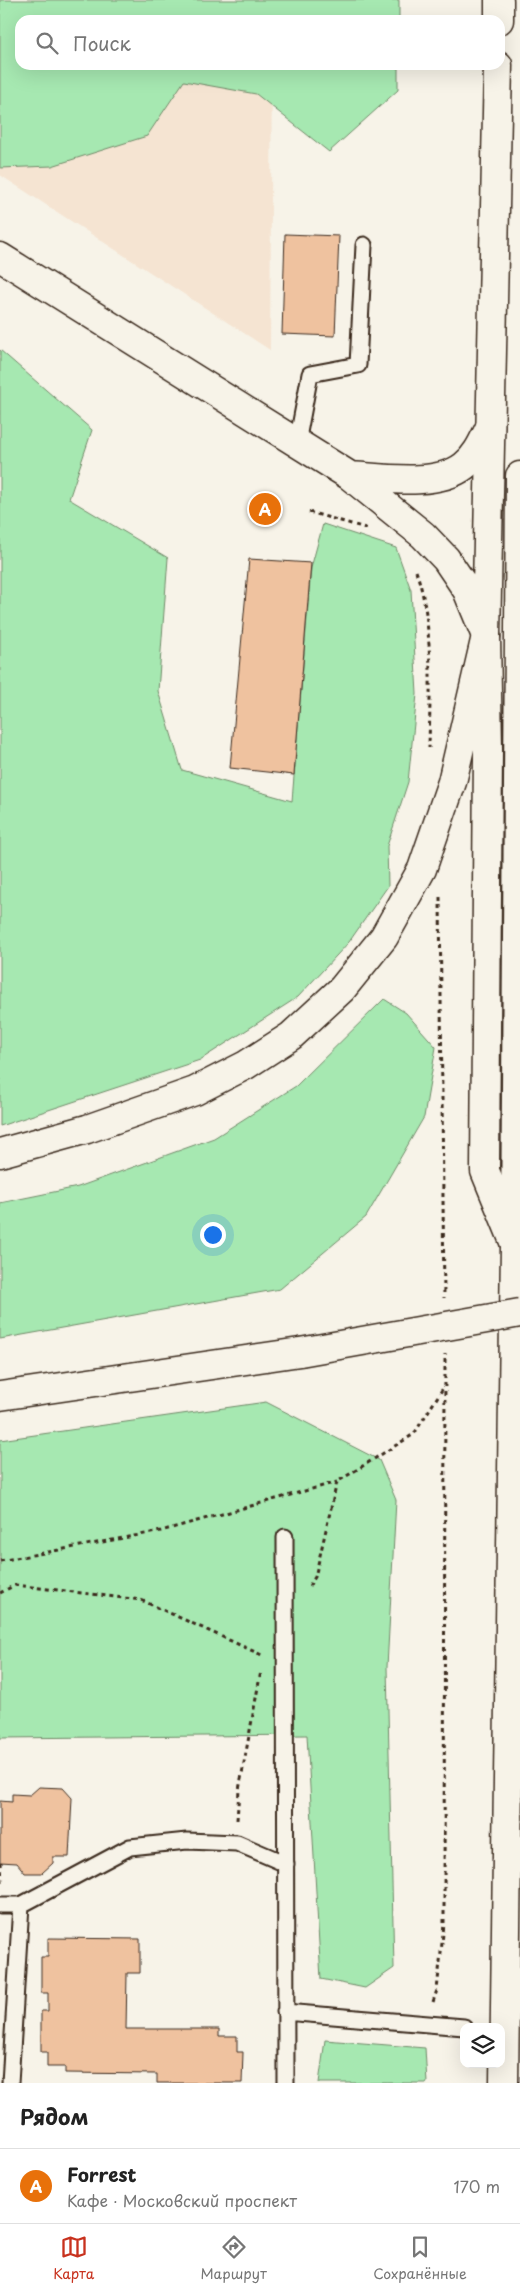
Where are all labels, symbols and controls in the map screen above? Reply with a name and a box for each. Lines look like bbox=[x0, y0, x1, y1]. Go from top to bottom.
search box bbox=[15, 15, 505, 70]
icon: search bbox=[33, 29, 61, 57]
text: Поиск bbox=[73, 29, 131, 57]
pin: A bbox=[249, 490, 281, 528]
your location bbox=[200, 1222, 226, 1248]
map controls bbox=[460, 2023, 505, 2068]
button: layers bbox=[460, 2023, 505, 2068]
text: Рядом bbox=[20, 2100, 88, 2132]
text: Forrest bbox=[67, 2160, 137, 2188]
text: A bbox=[30, 2174, 42, 2198]
text: 170 m bbox=[454, 2174, 500, 2198]
text: Кафе · Московский проспект bbox=[67, 2188, 297, 2212]
tab: Карта bbox=[53, 2233, 94, 2284]
tab: Маршрут bbox=[201, 2233, 267, 2284]
tab: Сохранённые bbox=[373, 2233, 467, 2284]

